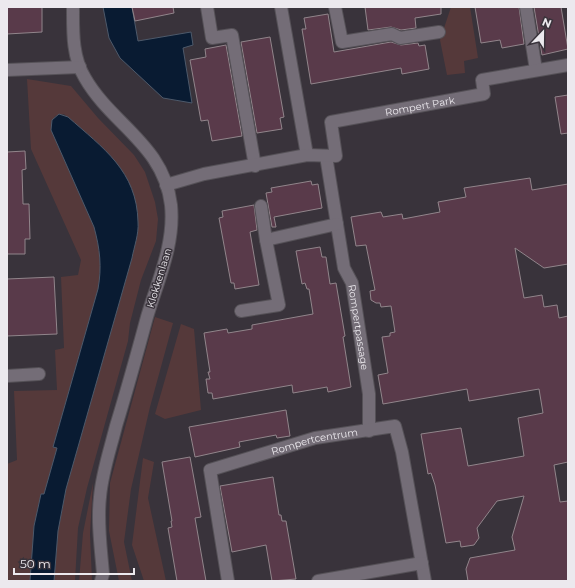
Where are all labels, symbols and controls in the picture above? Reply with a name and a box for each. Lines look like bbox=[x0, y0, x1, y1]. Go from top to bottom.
north arrow bbox=[523, 12, 563, 52]
text: N bbox=[540, 15, 553, 31]
street label: Rompert Park bbox=[384, 93, 456, 118]
street label: Klokkenlaan bbox=[144, 247, 174, 309]
street label: Rompertpassage bbox=[346, 283, 372, 371]
street label: Rompertcentrum bbox=[269, 425, 359, 458]
scale bar bbox=[14, 550, 134, 576]
text: 50 m bbox=[20, 556, 51, 571]

